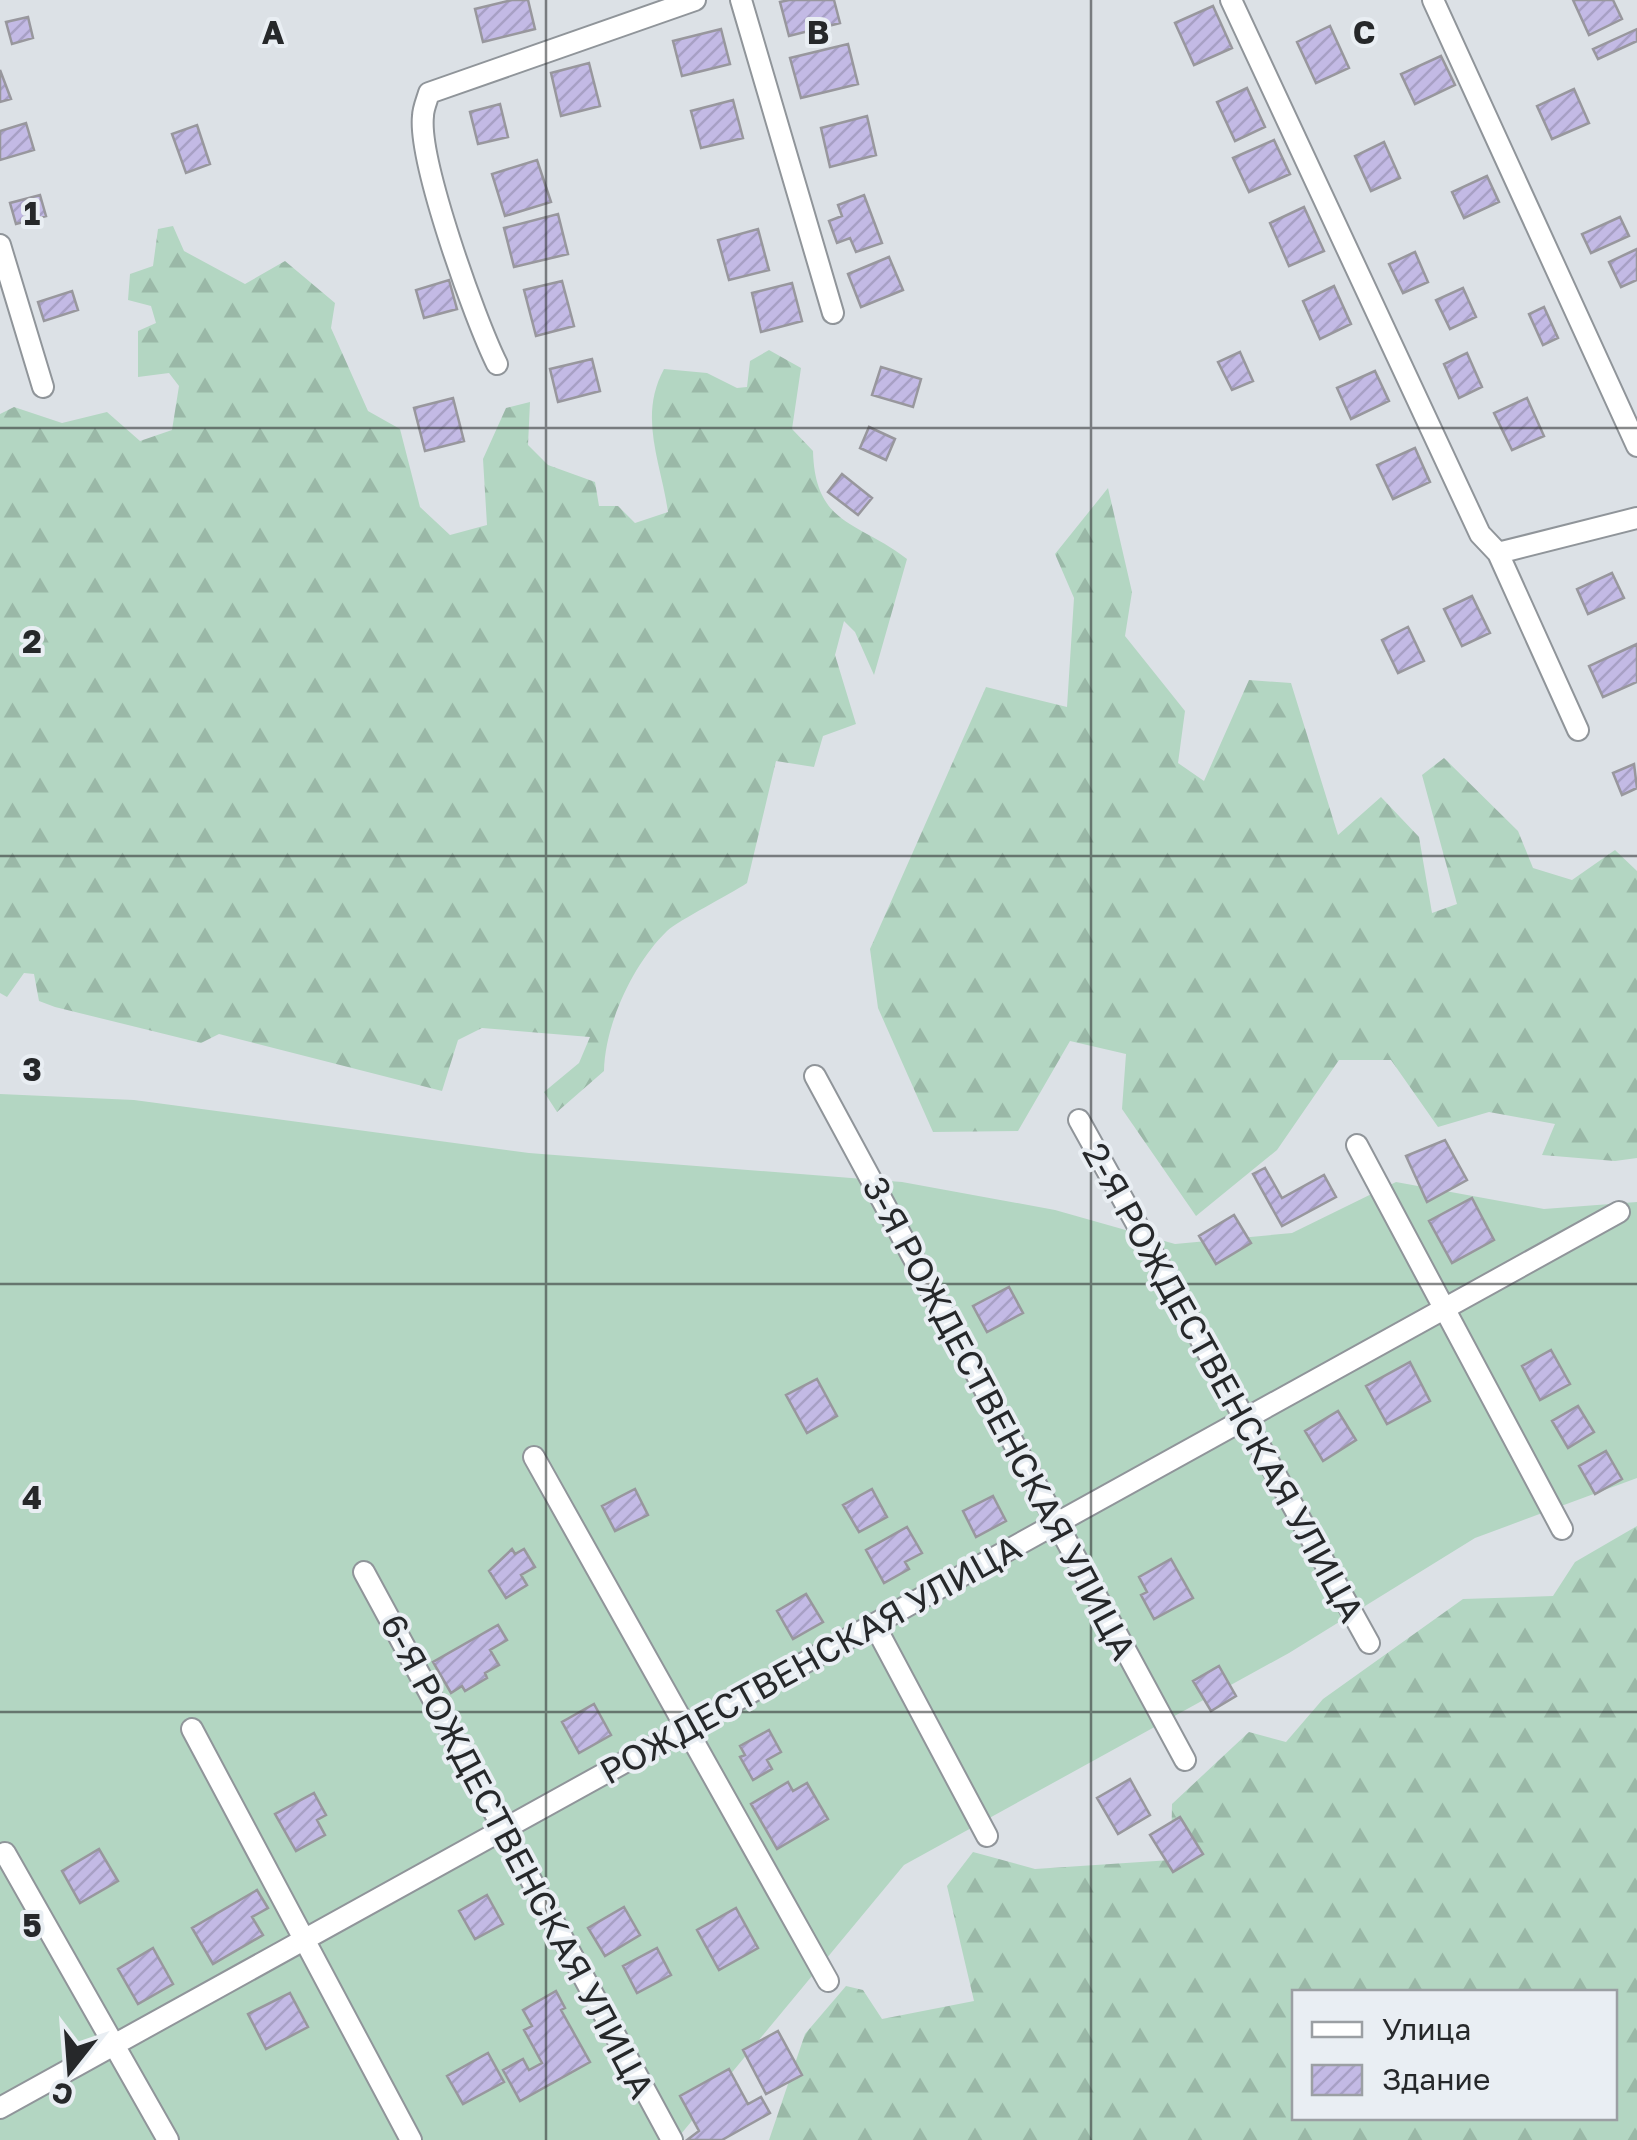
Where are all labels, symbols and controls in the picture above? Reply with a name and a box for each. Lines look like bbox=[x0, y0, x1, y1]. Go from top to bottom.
text: A bbox=[262, 13, 285, 51]
text: B bbox=[807, 13, 829, 51]
text: C bbox=[1353, 13, 1375, 51]
text: 1 bbox=[24, 194, 40, 232]
text: 2 bbox=[22, 622, 42, 660]
text: 3 bbox=[22, 1050, 42, 1088]
street label: 2-Я РОЖДЕСТВЕНСКАЯ УЛИЦА bbox=[1074, 1135, 1374, 1629]
street label: 3-Я РОЖДЕСТВЕНСКАЯ УЛИЦА bbox=[854, 1169, 1146, 1667]
text: 4 bbox=[22, 1478, 42, 1516]
street label: РОЖДЕСТВЕНСКАЯ УЛИЦА bbox=[592, 1526, 1028, 1792]
street label: 6-Я РОЖДЕСТВЕНСКАЯ УЛИЦА bbox=[372, 1607, 664, 2105]
text: 5 bbox=[22, 1906, 42, 1944]
legend bbox=[1292, 1990, 1617, 2120]
text: Улица bbox=[1382, 2011, 1471, 2047]
north arrow bbox=[20, 2020, 120, 2120]
text: Здание bbox=[1382, 2061, 1490, 2097]
text: С bbox=[48, 2076, 77, 2113]

